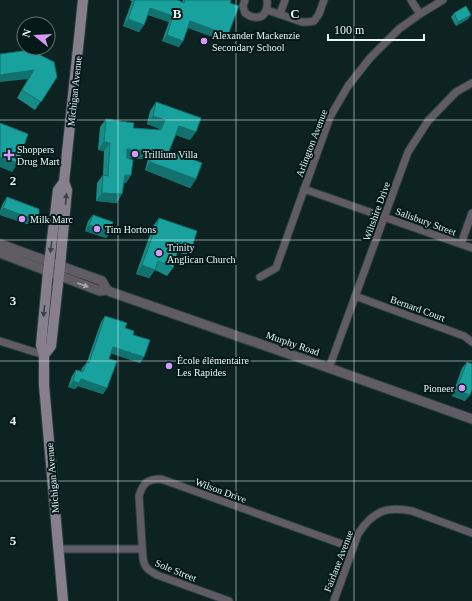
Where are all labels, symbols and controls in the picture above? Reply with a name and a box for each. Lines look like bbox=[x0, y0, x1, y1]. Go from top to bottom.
text: B bbox=[173, 6, 182, 21]
text: C bbox=[290, 6, 300, 21]
north arrow bbox=[16, 16, 56, 56]
scale bar bbox=[328, 16, 424, 42]
text: 100 m bbox=[334, 23, 365, 37]
text: N bbox=[20, 27, 33, 39]
place label: Alexander Mackenzie Secondary School bbox=[212, 30, 301, 53]
marker: Alexander Mackenzie Secondary School bbox=[199, 36, 209, 46]
street label: Michigan Avenue bbox=[65, 55, 84, 127]
street label: Arlington Avenue bbox=[294, 107, 330, 178]
place label: Shoppers Drug Mart bbox=[17, 144, 60, 167]
marker: Trillium Villa bbox=[130, 149, 140, 159]
place label: Trillium Villa bbox=[143, 149, 198, 160]
marker: Shoppers Drug Mart bbox=[4, 150, 14, 160]
text: 2 bbox=[10, 173, 16, 188]
street label: Wiltshire Drive bbox=[361, 180, 392, 242]
one-way arrow bbox=[63, 193, 70, 205]
street label: Salisbury Street bbox=[394, 205, 458, 238]
marker: Milk Marc bbox=[17, 214, 27, 224]
place label: Milk Marc bbox=[30, 214, 74, 225]
marker: Tim Hortons bbox=[92, 224, 102, 234]
place label: Tim Hortons bbox=[105, 224, 156, 235]
one-way arrow bbox=[48, 241, 55, 253]
place label: Trinity Anglican Church bbox=[167, 242, 236, 265]
marker: Trinity Anglican Church bbox=[154, 248, 164, 258]
one-way arrow bbox=[77, 282, 89, 288]
text: 3 bbox=[10, 293, 17, 308]
street label: Bernard Court bbox=[389, 293, 447, 324]
one-way arrow bbox=[41, 305, 47, 317]
street label: Murphy Road bbox=[265, 329, 321, 358]
place label: École élémentaire Les Rapides bbox=[177, 355, 249, 378]
marker: École élémentaire Les Rapides bbox=[164, 361, 174, 371]
place label: Pioneer bbox=[423, 383, 455, 394]
marker: Pioneer bbox=[457, 383, 467, 393]
text: 4 bbox=[10, 413, 17, 428]
street label: Michigan Avenue bbox=[44, 442, 61, 514]
street label: Wilson Drive bbox=[194, 476, 248, 505]
street label: Fairlane Avenue bbox=[322, 528, 355, 594]
text: 5 bbox=[10, 533, 17, 548]
street label: Sole Street bbox=[154, 557, 198, 584]

